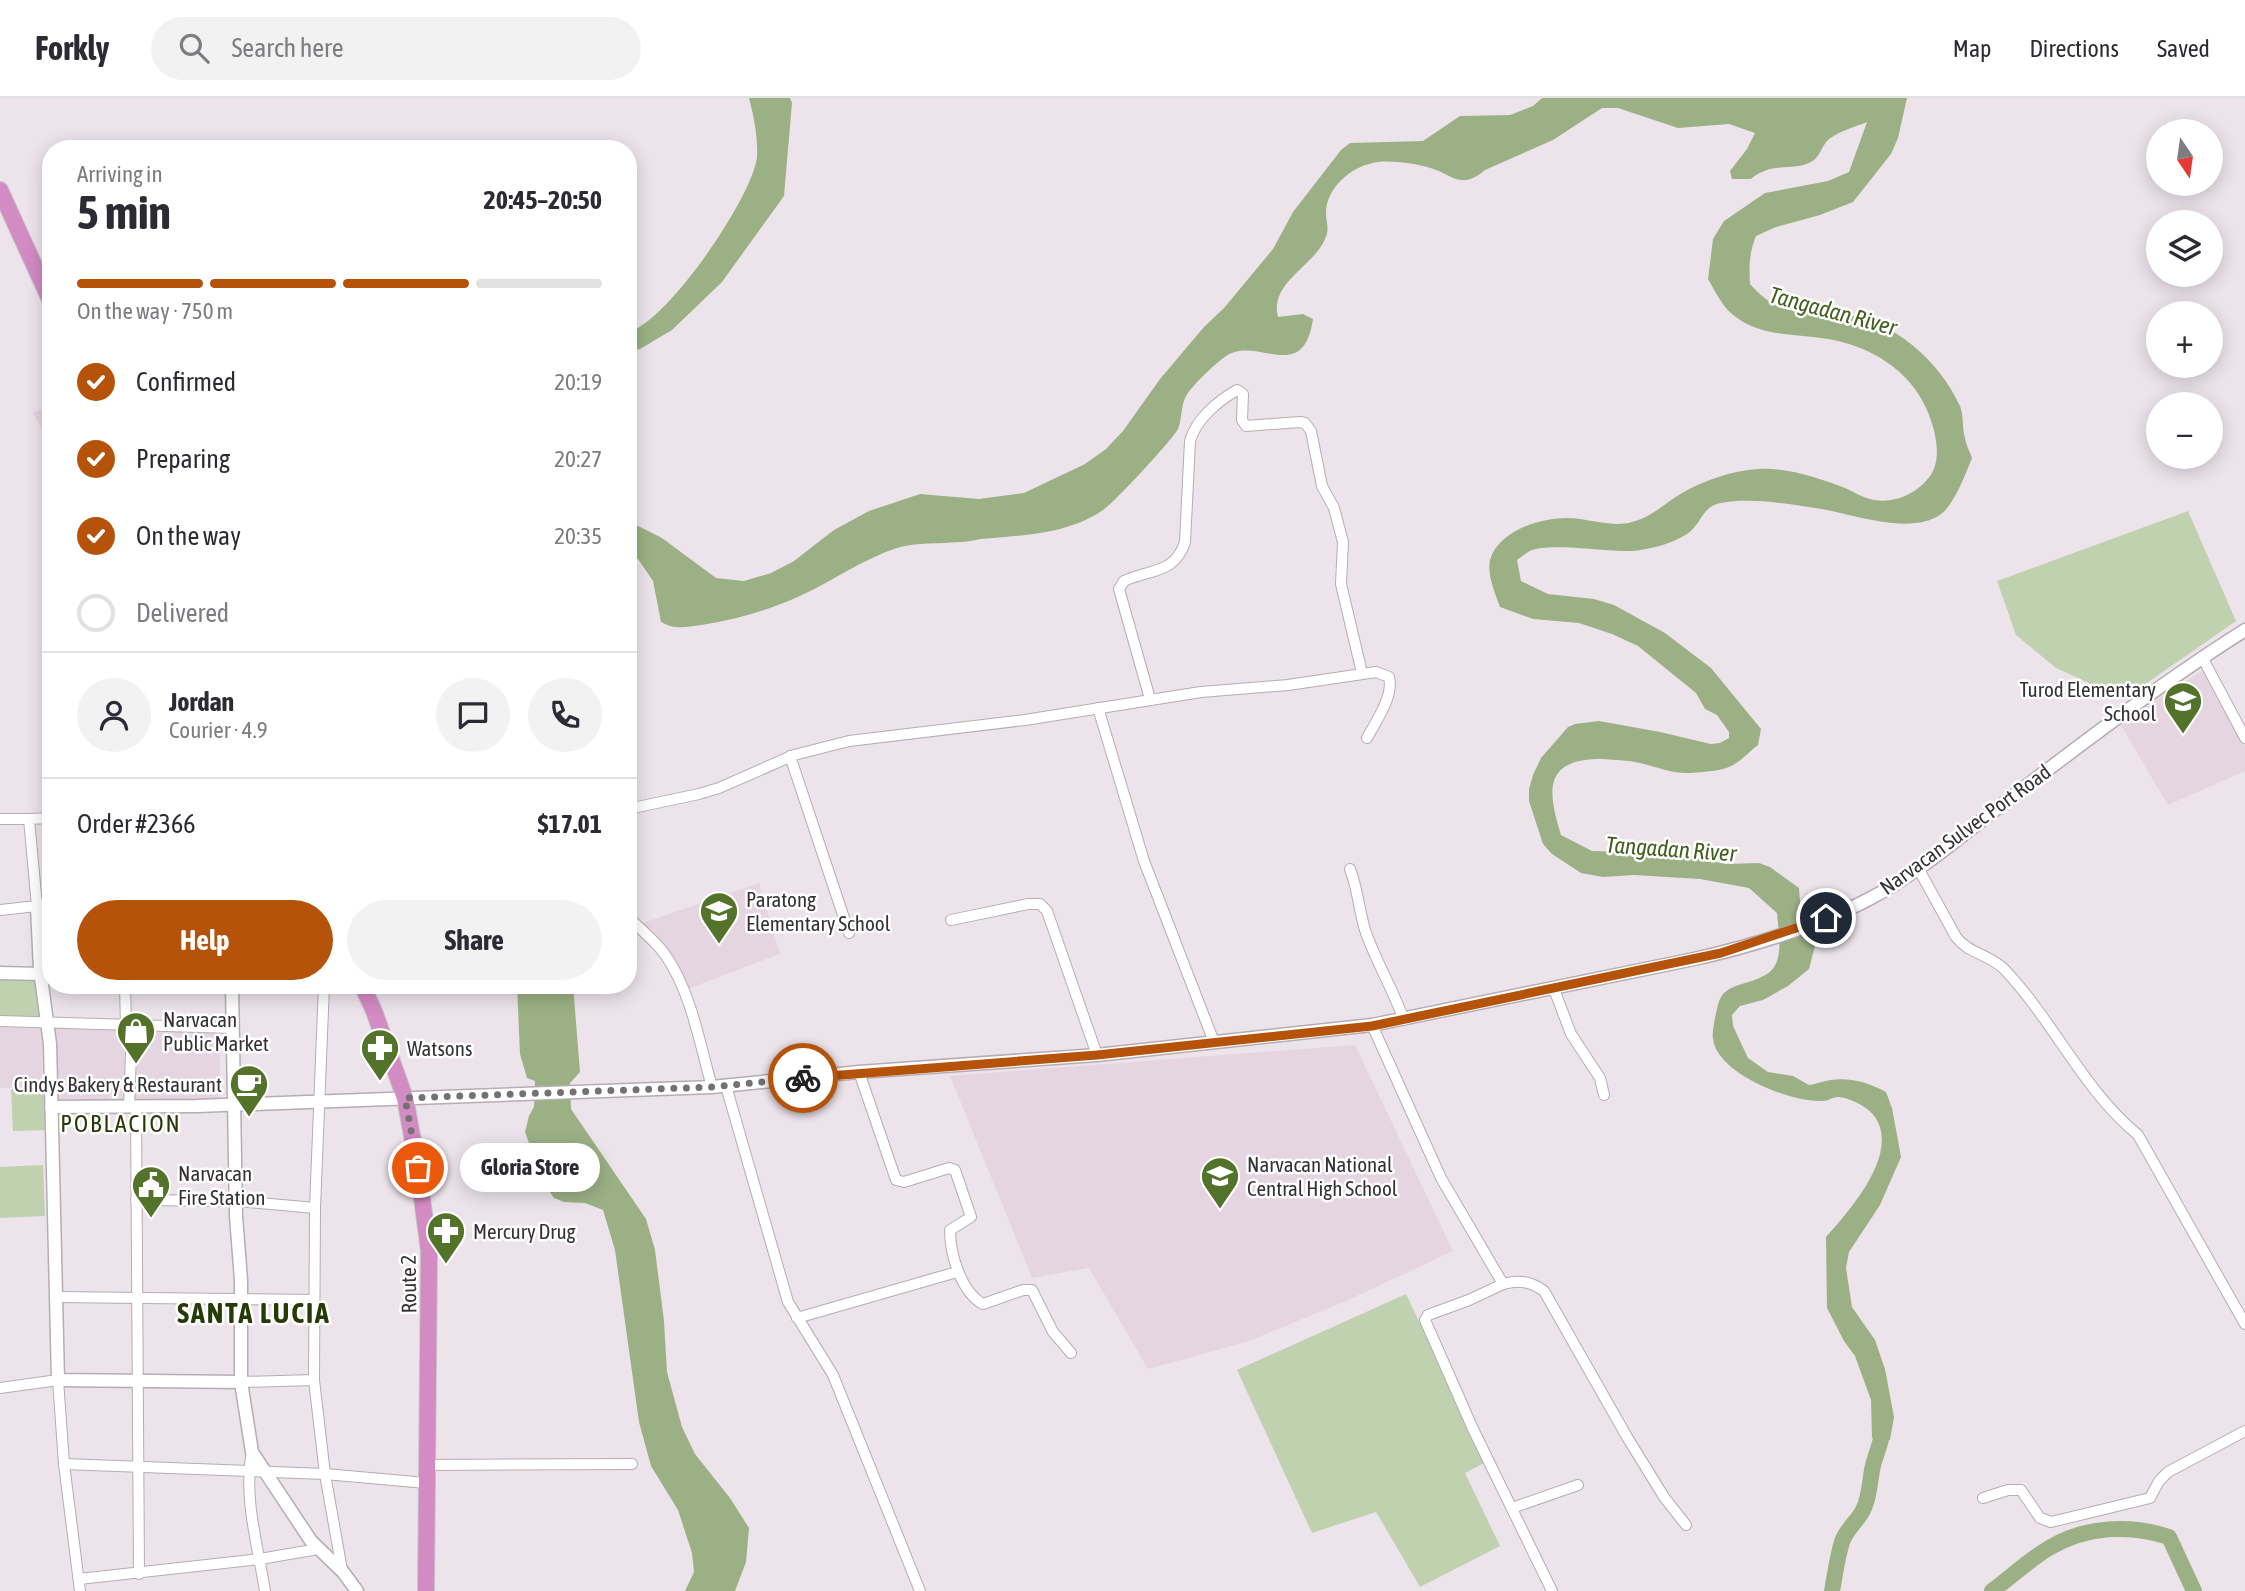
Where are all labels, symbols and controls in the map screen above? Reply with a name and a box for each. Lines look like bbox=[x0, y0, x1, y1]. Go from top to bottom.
search box bbox=[151, 17, 641, 80]
text: Forkly bbox=[35, 29, 109, 67]
icon: search bbox=[175, 29, 213, 67]
text: Search here bbox=[231, 33, 344, 63]
text: Map bbox=[1953, 35, 1991, 62]
text: Directions bbox=[2029, 35, 2119, 62]
text: Saved bbox=[2157, 35, 2210, 62]
north arrow bbox=[2146, 119, 2222, 196]
map controls bbox=[2146, 119, 2223, 469]
text: Arriving in bbox=[77, 161, 163, 187]
text: 20:45–20:50 bbox=[484, 185, 602, 215]
text: 5 min bbox=[77, 186, 171, 239]
button: layers bbox=[2146, 210, 2223, 287]
water label: Tangadan River bbox=[1766, 282, 1901, 341]
text: On the way · 750 m bbox=[77, 298, 233, 324]
button: + bbox=[2146, 301, 2223, 378]
icon: check bbox=[77, 363, 115, 401]
text: Confirmed bbox=[136, 367, 236, 397]
text: 20:19 bbox=[554, 369, 602, 395]
button: − bbox=[2146, 392, 2223, 469]
icon: check bbox=[77, 440, 115, 478]
text: Preparing bbox=[136, 444, 230, 474]
text: 20:27 bbox=[554, 446, 602, 472]
icon: check bbox=[77, 517, 115, 555]
text: On the way bbox=[136, 521, 241, 551]
text: 20:35 bbox=[554, 523, 602, 549]
text: Delivered bbox=[136, 598, 229, 628]
place label: Turod Elementary School bbox=[2019, 677, 2156, 725]
button: person bbox=[77, 678, 151, 752]
button: chat bbox=[436, 678, 510, 752]
button: phone bbox=[528, 678, 602, 752]
school or university icon: Turod Elementary School bbox=[2162, 680, 2204, 735]
text: Jordan bbox=[169, 687, 234, 717]
text: Courier · 4.9 bbox=[169, 717, 268, 743]
street label: Narvacan Sulvec Port Road bbox=[1875, 759, 2055, 899]
text: Order #2366 bbox=[77, 809, 196, 839]
text: $17.01 bbox=[538, 809, 602, 839]
water label: Tangadan River bbox=[1605, 831, 1738, 867]
place label: Paratong Elementary School bbox=[746, 887, 891, 935]
pin bbox=[1796, 888, 1856, 948]
school or university icon: Paratong Elementary School bbox=[698, 890, 740, 945]
icon: home bbox=[1807, 899, 1845, 937]
button: Help bbox=[77, 900, 333, 980]
button: Share bbox=[347, 900, 602, 980]
place label: Narvacan Public Market bbox=[163, 1007, 269, 1055]
shop icon: Narvacan Public Market bbox=[115, 1010, 157, 1065]
pharmacy icon: Watsons bbox=[359, 1027, 401, 1082]
place label: Watsons bbox=[407, 1036, 472, 1060]
courier bbox=[768, 1043, 838, 1113]
icon: bike bbox=[784, 1059, 822, 1097]
cafe icon: Cindys Bakery & Restaurant bbox=[228, 1063, 270, 1118]
place label: Cindys Bakery & Restaurant bbox=[14, 1072, 222, 1096]
district label: POBLACION bbox=[60, 1110, 182, 1137]
pin bbox=[388, 1138, 448, 1198]
callout: Gloria Store bbox=[460, 1144, 600, 1192]
icon: bag bbox=[399, 1149, 437, 1187]
place label: Narvacan National Central High School bbox=[1247, 1152, 1398, 1200]
text: Gloria Store bbox=[481, 1154, 579, 1180]
school or university icon: Narvacan National Central High School bbox=[1199, 1155, 1241, 1210]
place label: Narvacan Fire Station bbox=[178, 1161, 265, 1209]
public building icon: Narvacan Fire Station bbox=[130, 1164, 172, 1219]
pharmacy icon: Mercury Drug bbox=[425, 1210, 467, 1265]
place label: Mercury Drug bbox=[473, 1219, 576, 1243]
street label: Route 2 bbox=[395, 1254, 421, 1314]
district label: SANTA LUCIA bbox=[177, 1297, 331, 1329]

